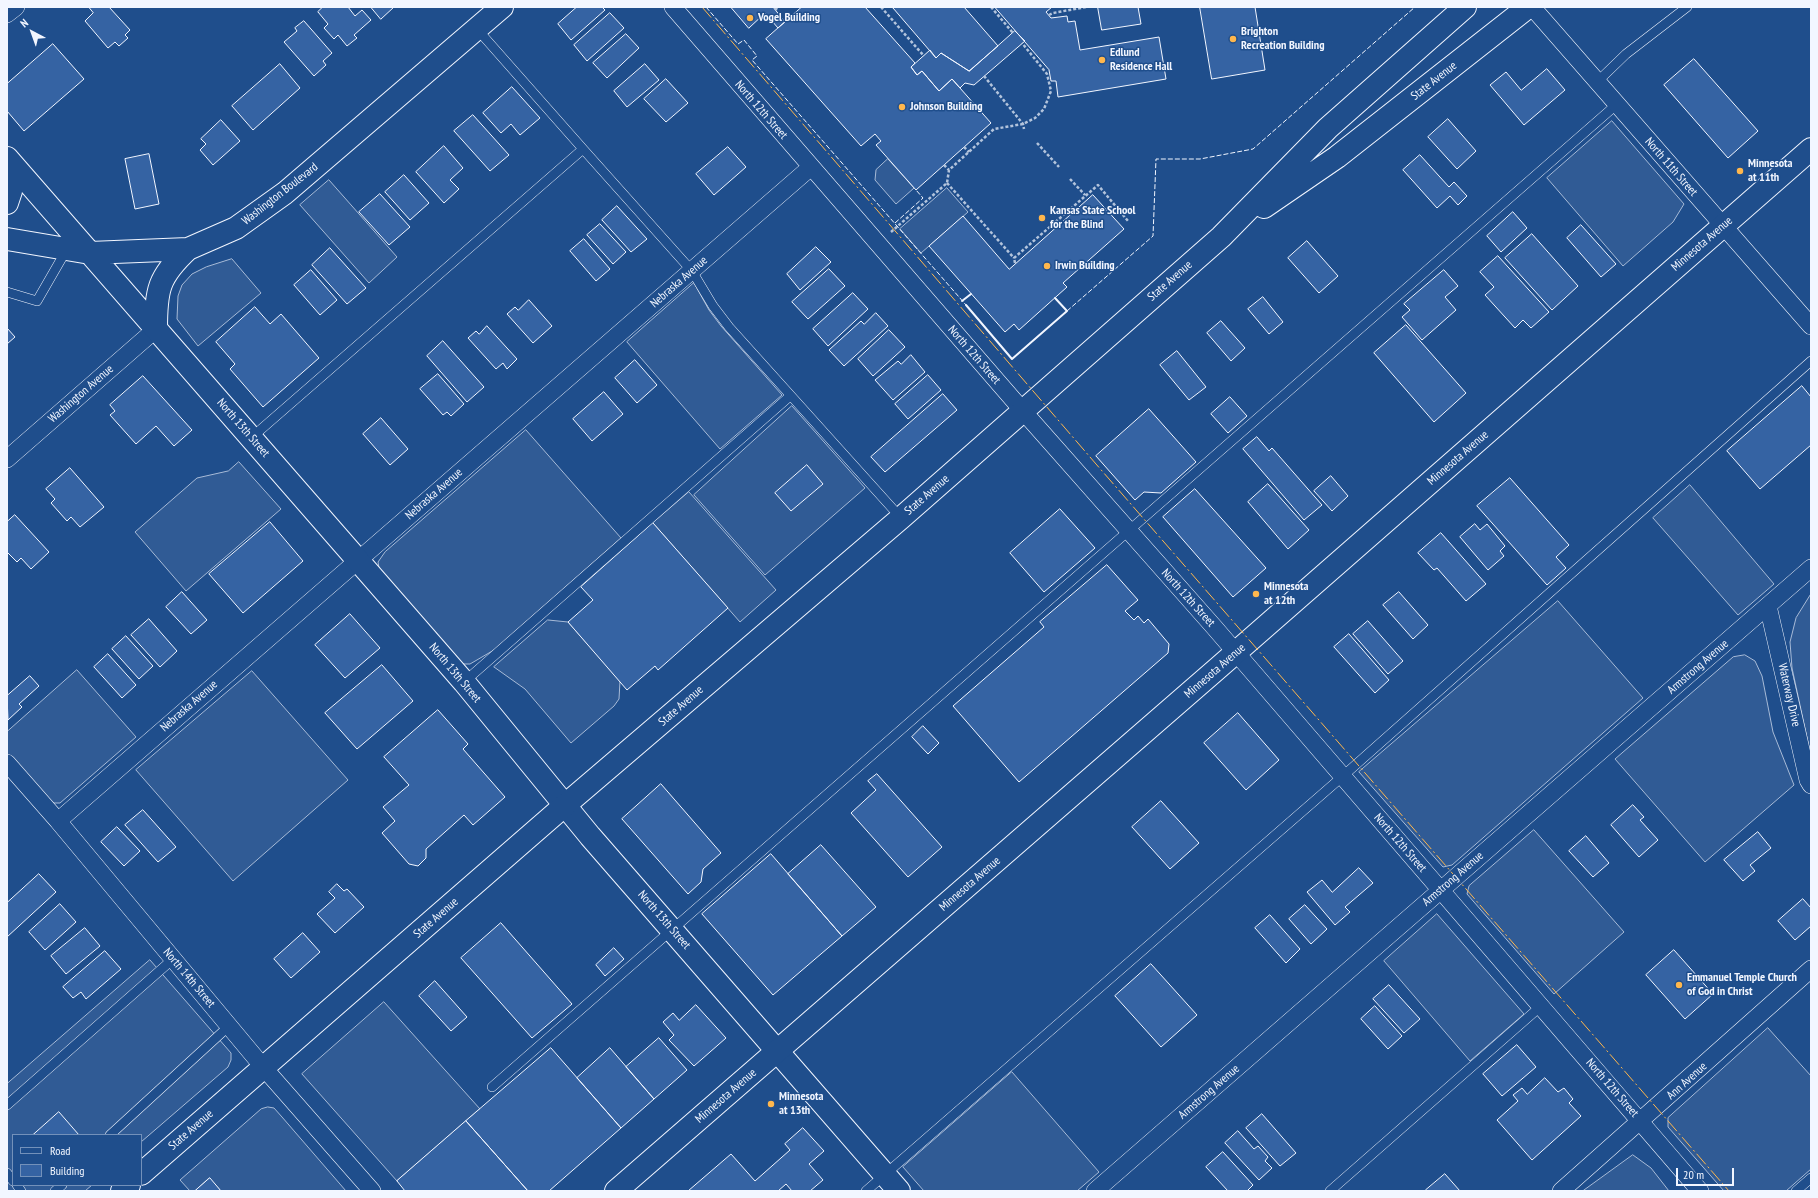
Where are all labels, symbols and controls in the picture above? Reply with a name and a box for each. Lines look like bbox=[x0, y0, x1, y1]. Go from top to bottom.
place label: Vogel Building bbox=[758, 11, 820, 25]
north arrow bbox=[12, 12, 52, 52]
marker: Vogel Building bbox=[745, 13, 755, 23]
text: N bbox=[17, 16, 31, 30]
place label: Brighton Recreation Building bbox=[1241, 25, 1324, 53]
marker: Brighton Recreation Building bbox=[1228, 34, 1238, 44]
place label: Edlund Residence Hall bbox=[1110, 46, 1172, 74]
marker: Edlund Residence Hall bbox=[1097, 55, 1107, 65]
street label: State Avenue bbox=[1408, 59, 1460, 103]
street label: North 12th Street bbox=[732, 78, 790, 142]
place label: Johnson Building bbox=[910, 100, 983, 114]
marker: Johnson Building bbox=[897, 102, 907, 112]
street label: North 11th Street bbox=[1642, 135, 1700, 199]
place label: Minnesota at 11th bbox=[1748, 157, 1793, 185]
street label: Washington Boulevard bbox=[239, 160, 321, 228]
marker: Minnesota at 11th bbox=[1735, 166, 1745, 176]
place label: Kansas State School for the Blind bbox=[1050, 204, 1135, 232]
marker: Kansas State School for the Blind bbox=[1037, 213, 1047, 223]
street label: Minnesota Avenue bbox=[1669, 214, 1735, 274]
street label: Nebraska Avenue bbox=[647, 253, 711, 311]
street label: State Avenue bbox=[1145, 258, 1195, 304]
place label: Irwin Building bbox=[1055, 259, 1115, 273]
marker: Irwin Building bbox=[1042, 261, 1052, 271]
street label: North 12th Street bbox=[945, 323, 1003, 387]
street label: Washington Avenue bbox=[46, 362, 116, 426]
street label: North 13th Street bbox=[214, 396, 272, 460]
street label: Minnesota Avenue bbox=[1425, 428, 1491, 488]
street label: Nebraska Avenue bbox=[402, 465, 466, 523]
street label: State Avenue bbox=[902, 472, 952, 518]
street label: North 12th Street bbox=[1158, 566, 1218, 630]
place label: Minnesota at 12th bbox=[1264, 580, 1309, 608]
marker: Minnesota at 12th bbox=[1251, 589, 1261, 599]
street label: Armstrong Avenue bbox=[1665, 637, 1731, 697]
street label: North 13th Street bbox=[426, 640, 484, 706]
street label: Minnesota Avenue bbox=[1182, 641, 1248, 701]
street label: Waterway Drive bbox=[1775, 662, 1803, 728]
street label: Nebraska Avenue bbox=[157, 677, 221, 735]
street label: State Avenue bbox=[656, 683, 706, 729]
street label: North 12th Street bbox=[1371, 811, 1429, 875]
street label: Armstrong Avenue bbox=[1420, 849, 1486, 909]
street label: Minnesota Avenue bbox=[937, 854, 1003, 914]
street label: North 13th Street bbox=[635, 888, 693, 952]
street label: State Avenue bbox=[411, 895, 461, 941]
street label: North 14th Street bbox=[160, 945, 218, 1011]
place label: Emmanuel Temple Church of God in Christ bbox=[1687, 971, 1797, 999]
marker: Emmanuel Temple Church of God in Christ bbox=[1674, 980, 1684, 990]
street label: North 12th Street bbox=[1583, 1056, 1641, 1120]
street label: Ann Avenue bbox=[1664, 1059, 1710, 1103]
street label: Armstrong Avenue bbox=[1176, 1062, 1242, 1122]
street label: Minnesota Avenue bbox=[693, 1066, 759, 1126]
place label: Minnesota at 13th bbox=[779, 1090, 824, 1118]
marker: Minnesota at 13th bbox=[766, 1099, 776, 1109]
street label: State Avenue bbox=[166, 1107, 216, 1153]
legend bbox=[12, 1134, 142, 1186]
text: Road bbox=[50, 1143, 70, 1158]
scale bar bbox=[1678, 1160, 1736, 1186]
text: Building bbox=[50, 1163, 85, 1178]
text: 20 m bbox=[1683, 1167, 1704, 1182]

